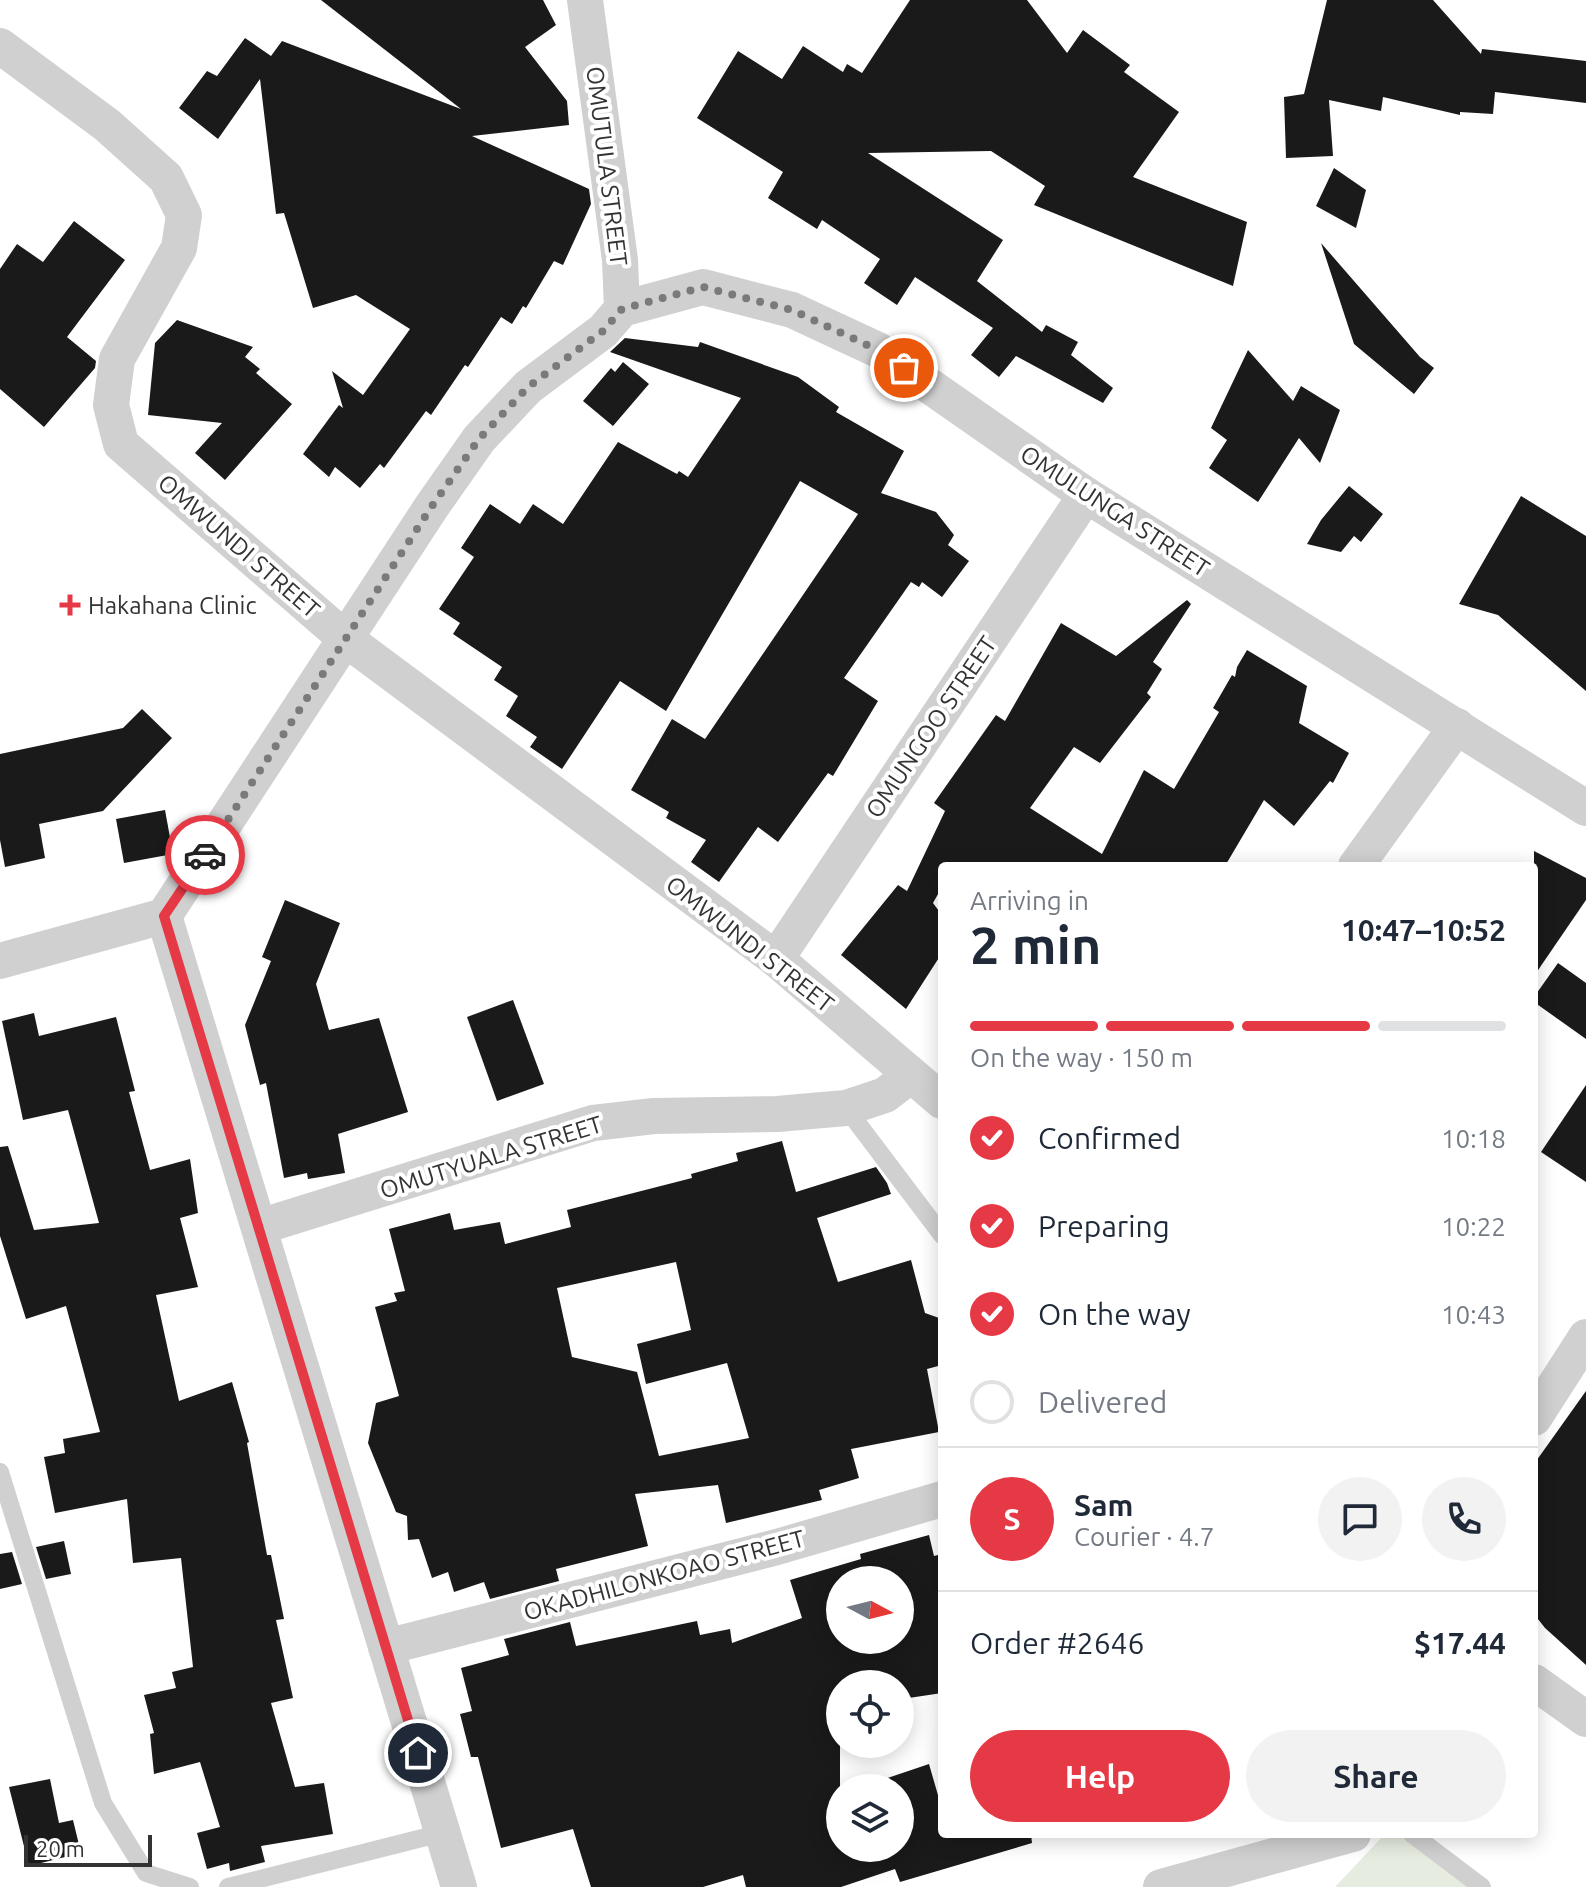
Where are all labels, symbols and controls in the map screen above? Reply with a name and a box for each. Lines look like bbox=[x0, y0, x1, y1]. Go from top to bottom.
street label: OMUTULA STREET bbox=[581, 65, 633, 267]
pin bbox=[870, 334, 938, 402]
icon: bag bbox=[882, 346, 926, 390]
street label: OMULUNGA STREET bbox=[1016, 440, 1214, 582]
street label: OMWUNDI STREET bbox=[153, 469, 325, 623]
place label: Hakahana Clinic bbox=[88, 592, 257, 619]
marker: Hakahana Clinic bbox=[59, 594, 81, 616]
street label: OMUNGOO STREET bbox=[860, 631, 1002, 823]
courier bbox=[165, 815, 245, 895]
icon: car bbox=[183, 833, 227, 877]
street label: OMWUNDI STREET bbox=[661, 870, 839, 1018]
text: Arriving in bbox=[970, 886, 1089, 915]
text: 10:47–10:52 bbox=[1341, 913, 1506, 947]
text: 2 min bbox=[970, 916, 1101, 974]
text: On the way · 150 m bbox=[970, 1043, 1193, 1072]
street label: OMUTYUALA STREET bbox=[377, 1110, 605, 1204]
icon: check bbox=[970, 1116, 1014, 1160]
text: Confirmed bbox=[1038, 1121, 1181, 1155]
text: 10:18 bbox=[1441, 1124, 1506, 1153]
icon: check bbox=[970, 1204, 1014, 1248]
text: Preparing bbox=[1038, 1209, 1170, 1243]
text: 10:22 bbox=[1441, 1212, 1506, 1241]
icon: check bbox=[970, 1292, 1014, 1336]
text: On the way bbox=[1038, 1297, 1191, 1331]
text: 10:43 bbox=[1441, 1300, 1506, 1329]
text: Delivered bbox=[1038, 1385, 1167, 1419]
button: chat bbox=[1318, 1477, 1402, 1561]
button: phone bbox=[1422, 1477, 1506, 1561]
text: Sam bbox=[1074, 1488, 1133, 1522]
text: S bbox=[1003, 1502, 1021, 1536]
text: Courier · 4.7 bbox=[1074, 1522, 1214, 1551]
street label: OKADHILONKOAO STREET bbox=[521, 1524, 807, 1626]
north arrow bbox=[826, 1566, 914, 1654]
map controls bbox=[826, 1566, 914, 1862]
text: Order #2646 bbox=[970, 1626, 1144, 1660]
text: $17.44 bbox=[1414, 1626, 1506, 1660]
button: locate bbox=[826, 1670, 914, 1758]
pin bbox=[384, 1719, 452, 1787]
button: Help bbox=[970, 1730, 1230, 1822]
button: Share bbox=[1246, 1730, 1506, 1822]
icon: home bbox=[396, 1731, 440, 1775]
button: layers bbox=[826, 1774, 914, 1862]
scale bar bbox=[24, 1831, 152, 1867]
text: 20 m bbox=[36, 1836, 85, 1861]

